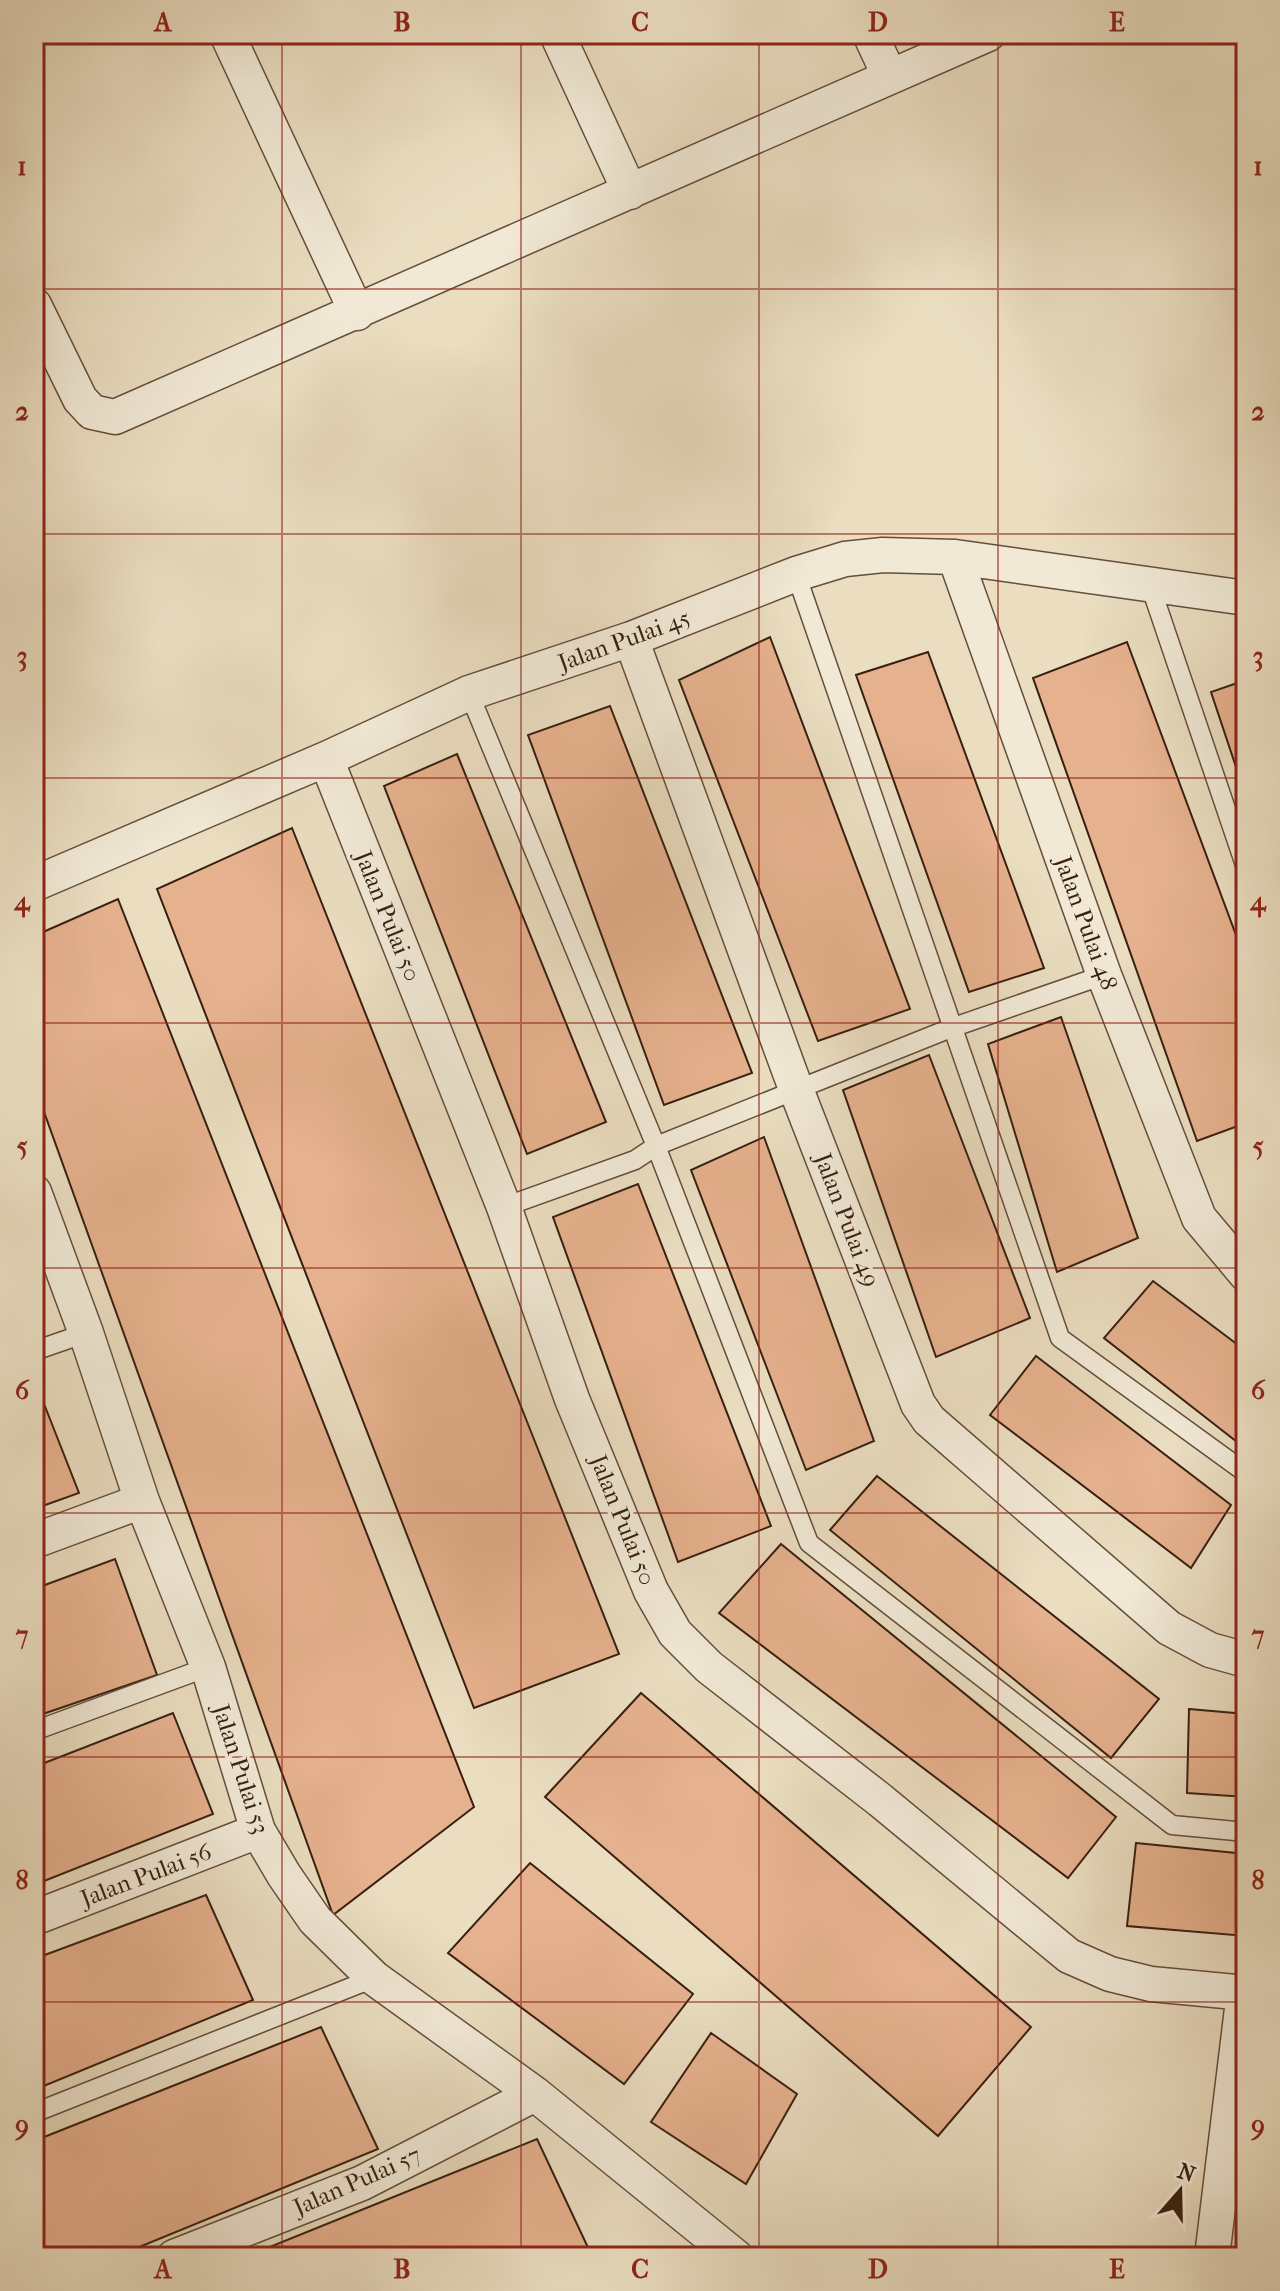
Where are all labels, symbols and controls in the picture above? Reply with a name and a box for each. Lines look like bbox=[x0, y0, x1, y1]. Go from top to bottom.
text: A bbox=[153, 7, 173, 38]
text: B bbox=[394, 7, 411, 38]
text: C bbox=[631, 7, 649, 38]
text: D bbox=[868, 7, 888, 38]
text: E bbox=[1109, 7, 1125, 38]
text: 1 bbox=[17, 151, 27, 182]
text: 1 bbox=[1253, 151, 1263, 182]
text: 2 bbox=[15, 396, 29, 427]
text: 2 bbox=[1251, 396, 1265, 427]
street label: Jalan Pulai 45 bbox=[552, 603, 694, 678]
text: 3 bbox=[17, 641, 27, 672]
text: 3 bbox=[1253, 641, 1263, 672]
street label: Jalan Pulai 50 bbox=[348, 845, 427, 985]
street label: Jalan Pulai 48 bbox=[1048, 850, 1123, 994]
text: 4 bbox=[13, 886, 31, 918]
text: 4 bbox=[1249, 886, 1267, 918]
text: 5 bbox=[16, 1131, 28, 1162]
text: 5 bbox=[1252, 1131, 1264, 1162]
street label: Jalan Pulai 49 bbox=[808, 1147, 885, 1291]
text: 6 bbox=[15, 1375, 30, 1406]
text: 6 bbox=[1251, 1375, 1266, 1406]
street label: Jalan Pulai 50 bbox=[583, 1449, 662, 1589]
text: 7 bbox=[15, 1620, 29, 1651]
text: 7 bbox=[1251, 1620, 1265, 1651]
street label: Jalan Pulai 53 bbox=[206, 1699, 275, 1837]
street label: Jalan Pulai 56 bbox=[75, 1837, 216, 1913]
text: 8 bbox=[15, 1865, 29, 1896]
text: 8 bbox=[1251, 1865, 1265, 1896]
text: 9 bbox=[14, 2110, 29, 2141]
text: 9 bbox=[1250, 2110, 1265, 2141]
street label: Jalan Pulai 57 bbox=[287, 2140, 425, 2222]
north arrow bbox=[1140, 2151, 1220, 2231]
text: N bbox=[1174, 2158, 1199, 2188]
text: A bbox=[153, 2254, 173, 2285]
text: B bbox=[394, 2254, 411, 2285]
text: C bbox=[631, 2254, 649, 2285]
text: D bbox=[868, 2254, 888, 2285]
text: E bbox=[1109, 2254, 1125, 2285]

